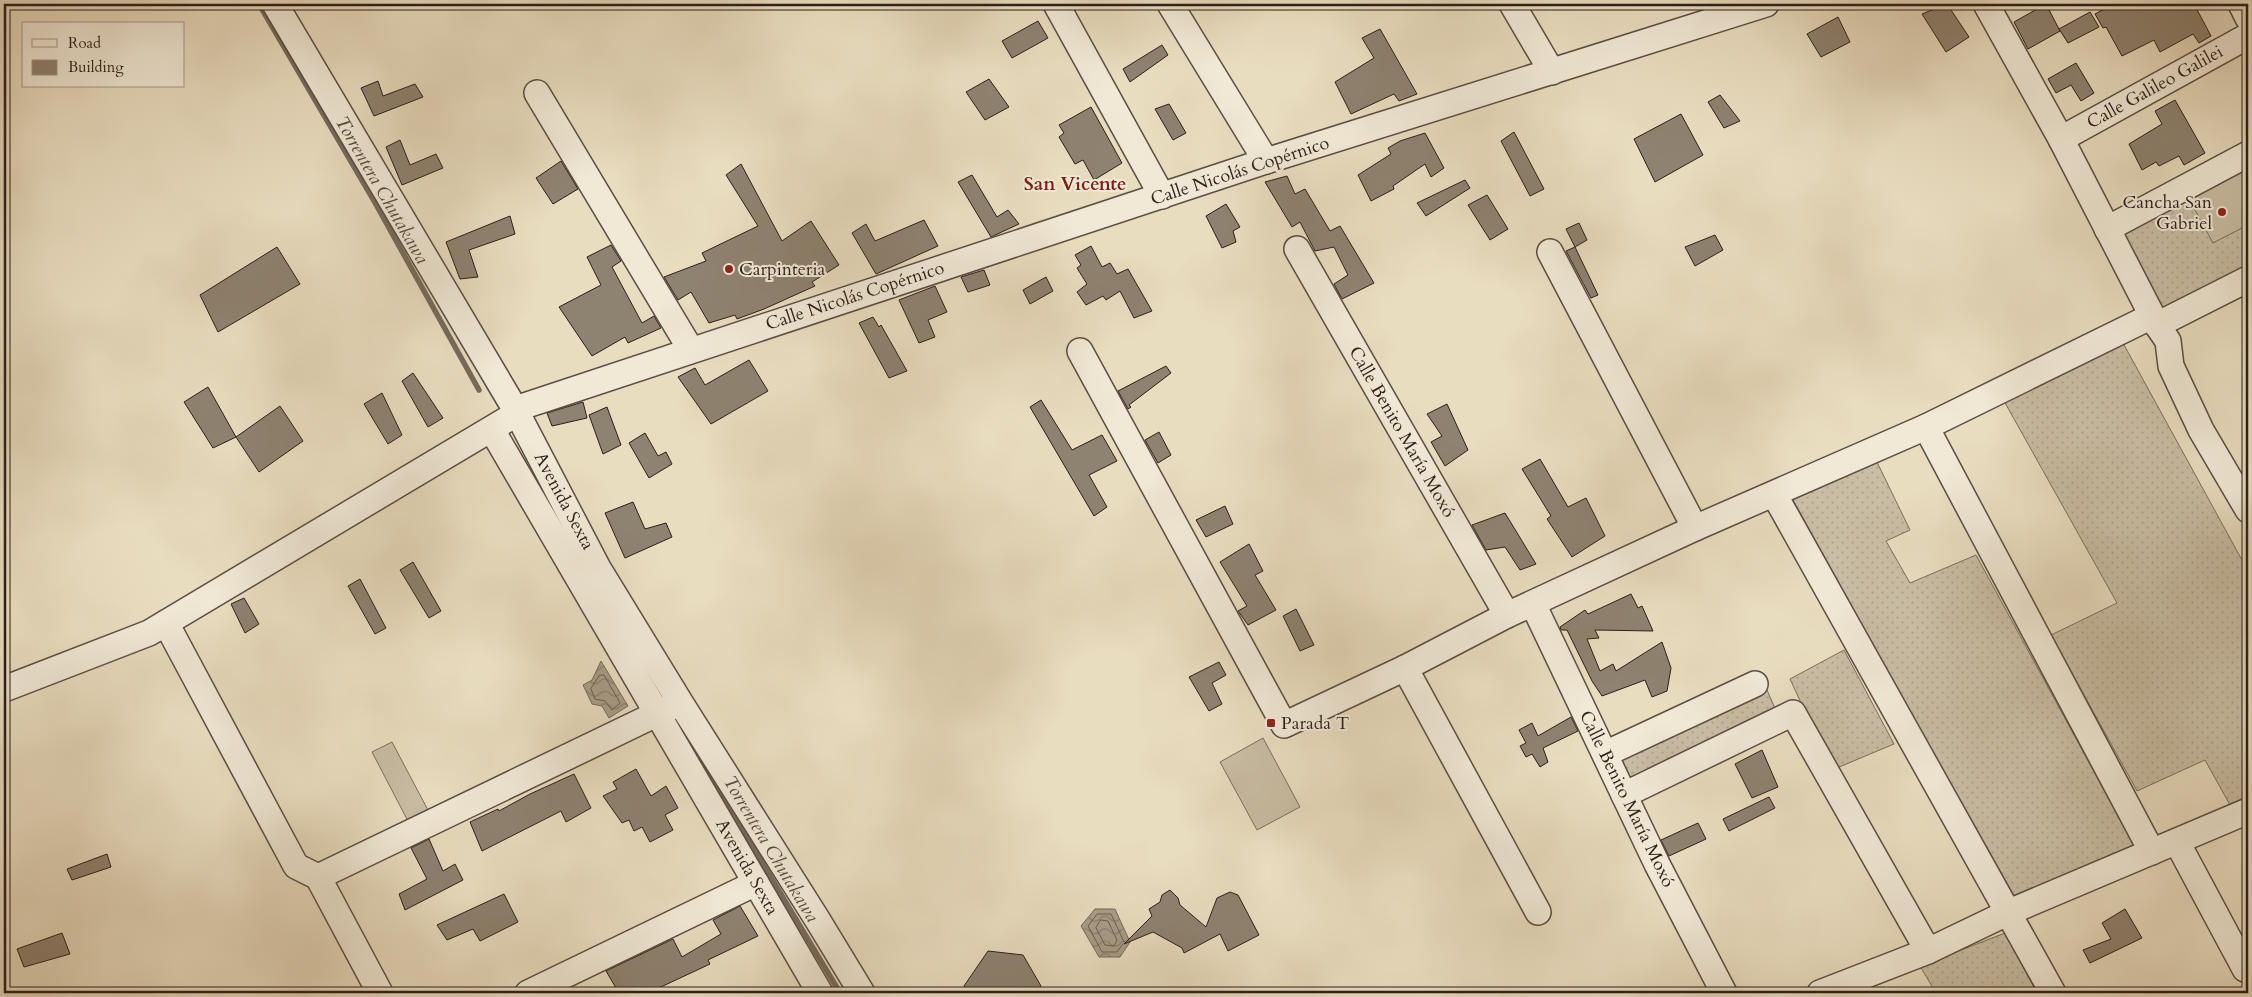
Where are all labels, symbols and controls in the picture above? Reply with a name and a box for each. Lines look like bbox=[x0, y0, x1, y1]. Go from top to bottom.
legend bbox=[22, 22, 185, 88]
text: Road bbox=[68, 33, 101, 53]
street label: Calle Galileo Galilei bbox=[2082, 39, 2228, 135]
text: Building bbox=[68, 57, 124, 77]
water label: Torrentera Chutakawa bbox=[329, 111, 435, 269]
street label: Calle Nicolás Copérnico bbox=[1148, 130, 1333, 212]
district label: San Vicente bbox=[1024, 171, 1126, 197]
place label: Cancha San Gabriel bbox=[2123, 190, 2213, 236]
marker: Cancha San Gabriel bbox=[2216, 206, 2228, 218]
street label: Calle Nicolás Copérnico bbox=[763, 255, 948, 337]
place label: Carpinteria bbox=[739, 257, 825, 282]
marker: Carpinteria bbox=[723, 263, 735, 275]
street label: Calle Benito María Moxó bbox=[1343, 342, 1461, 522]
street label: Avenida Sexta bbox=[528, 448, 600, 554]
street label: Calle Benito María Moxó bbox=[1573, 706, 1681, 892]
place label: Parada T bbox=[1281, 711, 1349, 736]
marker: Parada T bbox=[1265, 717, 1277, 729]
water label: Torrentera Chutakawa bbox=[717, 771, 825, 928]
street label: Avenida Sexta bbox=[709, 814, 785, 920]

